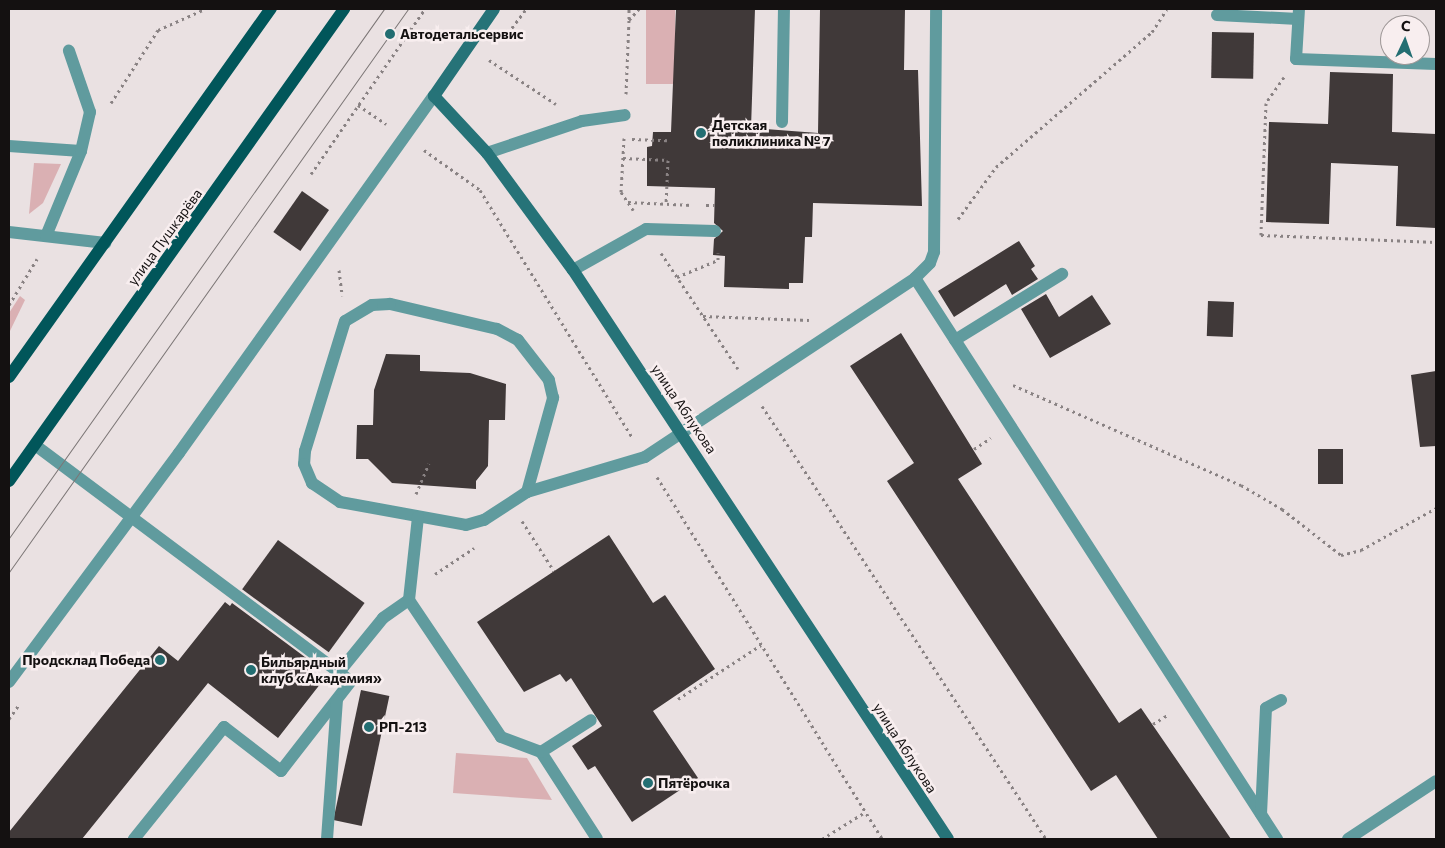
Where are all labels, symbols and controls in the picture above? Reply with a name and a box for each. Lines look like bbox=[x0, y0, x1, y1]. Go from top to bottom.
north arrow bbox=[1380, 15, 1430, 65]
text: С bbox=[1401, 17, 1411, 34]
place label: Автодетальсервис bbox=[400, 26, 524, 42]
marker: Автодетальсервис bbox=[384, 28, 396, 40]
place label: Детская поликлиника № 7 bbox=[712, 117, 831, 150]
marker: Детская поликлиника № 7 bbox=[694, 126, 708, 140]
street label: улица Пушкарёва bbox=[124, 185, 206, 289]
street label: улица Аблукова bbox=[648, 361, 720, 457]
place label: Продсклад Победа bbox=[22, 652, 150, 668]
marker: Продсклад Победа bbox=[154, 654, 166, 666]
place label: Бильярдный клуб «Академия» bbox=[261, 654, 382, 686]
marker: Бильярдный клуб «Академия» bbox=[245, 664, 257, 676]
street label: улица Аблукова bbox=[870, 700, 940, 796]
place label: РП-213 bbox=[379, 719, 427, 735]
marker: РП-213 bbox=[363, 721, 375, 733]
place label: Пятёрочка bbox=[658, 775, 730, 791]
marker: Пятёрочка bbox=[642, 777, 654, 789]

